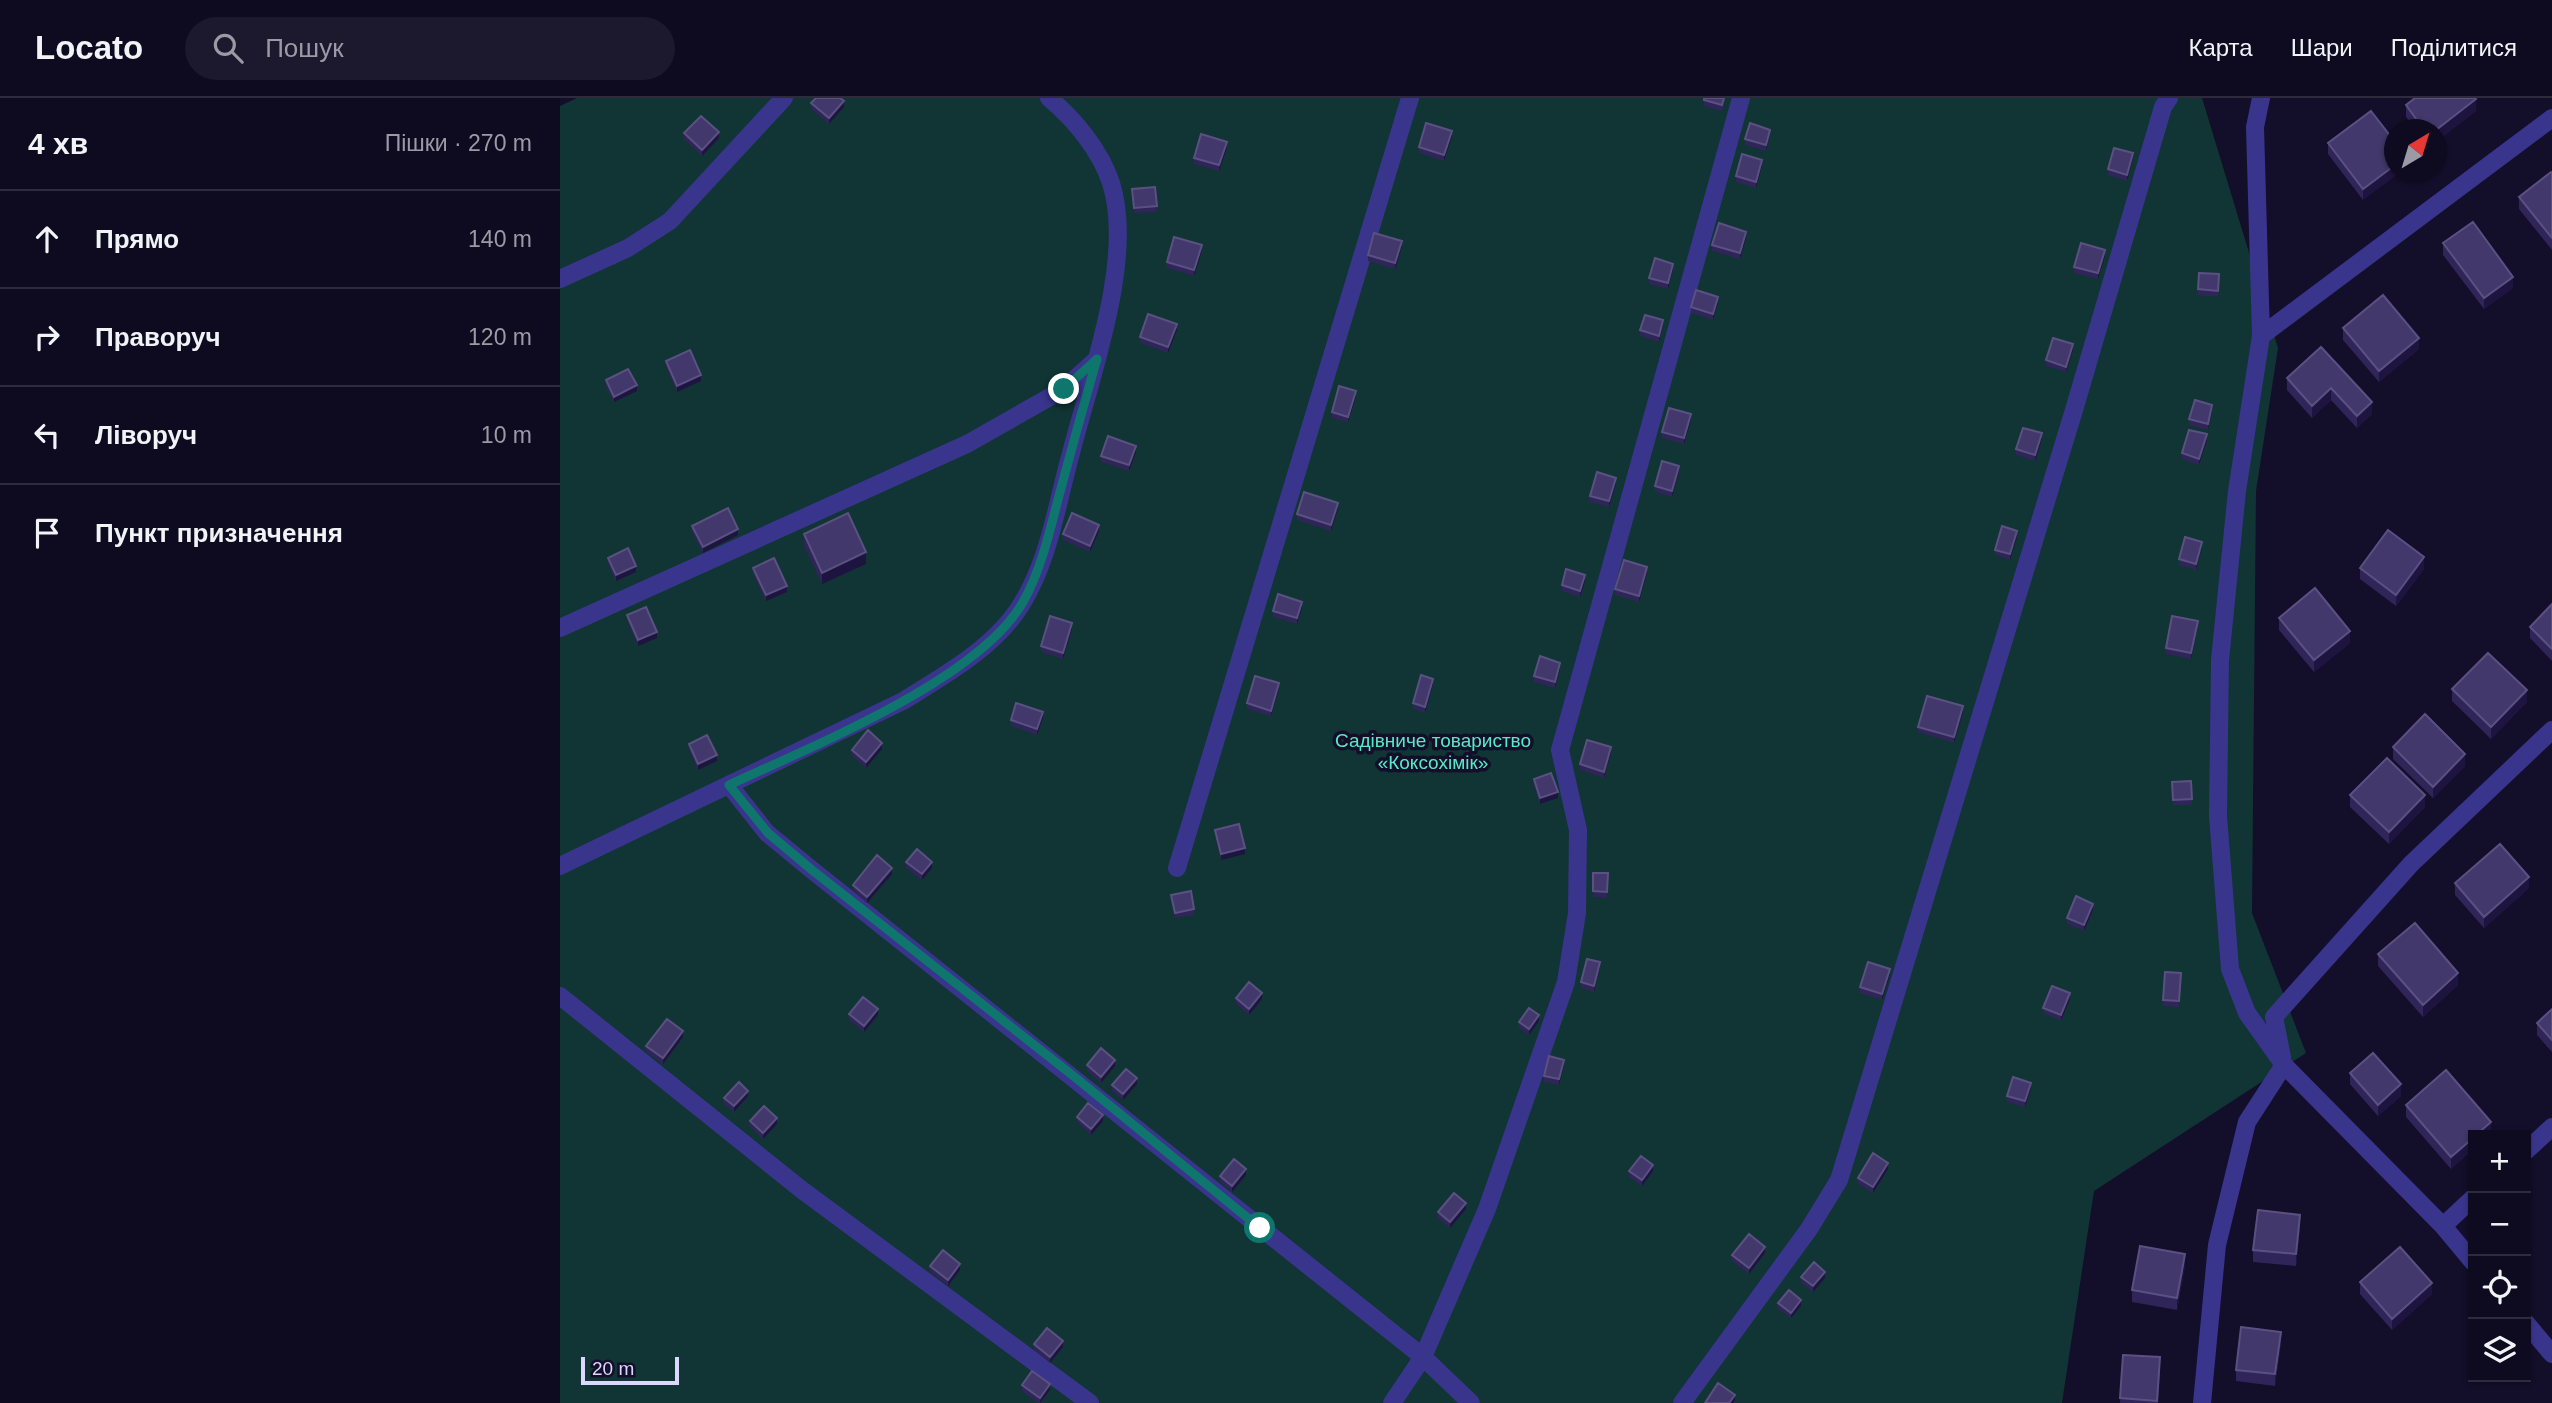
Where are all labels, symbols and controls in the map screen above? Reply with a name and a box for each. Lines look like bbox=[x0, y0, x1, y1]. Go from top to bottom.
search box bbox=[185, 17, 675, 80]
text: Locato bbox=[35, 29, 143, 66]
icon: search bbox=[209, 29, 247, 67]
text: Пошук bbox=[265, 33, 344, 63]
text: Карта bbox=[2188, 34, 2253, 61]
text: Шари bbox=[2291, 34, 2353, 61]
text: Поділитися bbox=[2391, 34, 2517, 61]
north arrow bbox=[2384, 119, 2447, 182]
text: 4 хв bbox=[28, 127, 88, 160]
text: Пішки · 270 m bbox=[385, 130, 532, 156]
icon: ahead bbox=[28, 220, 66, 258]
text: Прямо bbox=[95, 224, 179, 254]
text: 140 m bbox=[468, 226, 532, 252]
icon: right bbox=[28, 318, 66, 356]
text: Праворуч bbox=[95, 322, 221, 352]
text: 120 m bbox=[468, 324, 532, 350]
route end bbox=[1048, 373, 1079, 404]
icon: left bbox=[28, 416, 66, 454]
text: Ліворуч bbox=[95, 420, 197, 450]
text: 10 m bbox=[481, 422, 532, 448]
icon: arrive bbox=[28, 514, 66, 552]
text: Пункт призначення bbox=[95, 518, 343, 548]
park label: Садівниче товариство «Коксохімік» bbox=[1335, 730, 1531, 773]
map controls bbox=[2468, 1130, 2531, 1382]
button: + bbox=[2468, 1130, 2531, 1193]
button: − bbox=[2468, 1193, 2531, 1256]
route start bbox=[1244, 1212, 1275, 1243]
button: locate bbox=[2468, 1256, 2531, 1319]
button: layers bbox=[2468, 1319, 2531, 1382]
scale bar bbox=[581, 1354, 679, 1386]
text: 20 m bbox=[592, 1358, 634, 1379]

